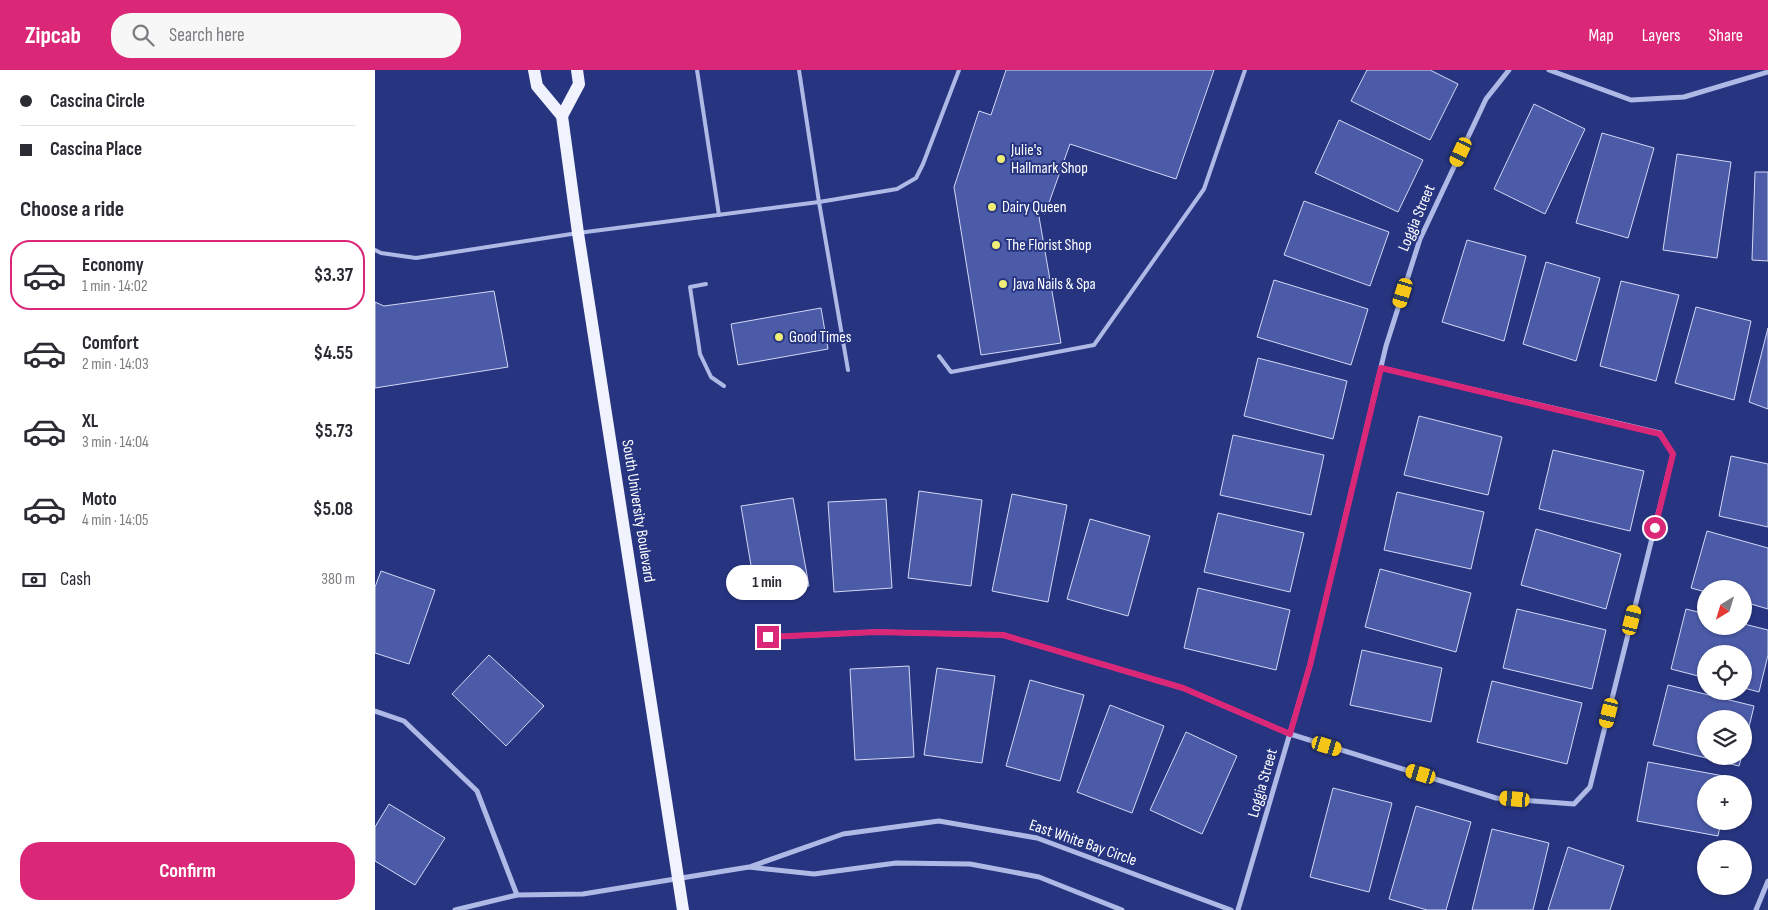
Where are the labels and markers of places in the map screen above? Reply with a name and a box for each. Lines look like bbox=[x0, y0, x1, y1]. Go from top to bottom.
place label: Julie's Hallmark Shop bbox=[1010, 141, 1088, 178]
marker: Julie's Hallmark Shop bbox=[995, 153, 1007, 165]
place label: Dairy Queen bbox=[1002, 198, 1067, 217]
marker: Dairy Queen bbox=[986, 201, 998, 213]
place label: The Florist Shop bbox=[1006, 236, 1092, 255]
marker: The Florist Shop bbox=[990, 239, 1002, 251]
place label: Java Nails & Spa bbox=[1012, 275, 1096, 294]
marker: Java Nails & Spa bbox=[997, 278, 1009, 290]
place label: Good Times bbox=[789, 328, 852, 347]
marker: Good Times bbox=[773, 331, 785, 343]

